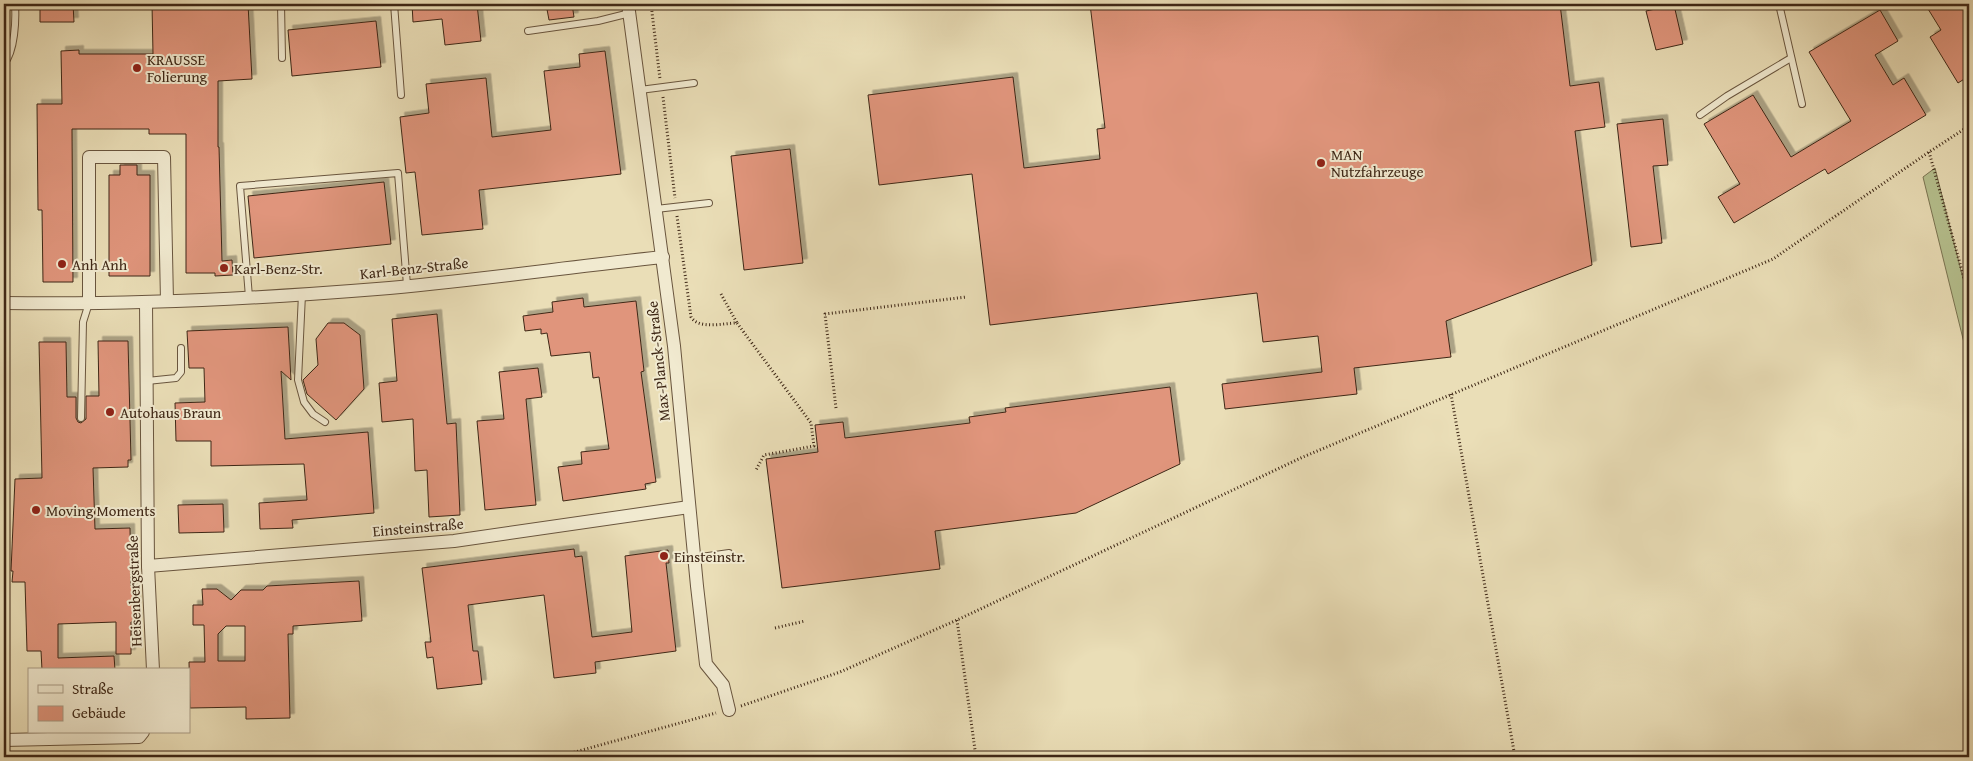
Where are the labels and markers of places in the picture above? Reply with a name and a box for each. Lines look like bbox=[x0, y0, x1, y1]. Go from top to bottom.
place label: KRAUSSE Folierung bbox=[147, 49, 208, 87]
marker: KRAUSSE Folierung bbox=[131, 62, 143, 74]
place label: MAN Nutzfahrzeuge bbox=[1331, 144, 1424, 182]
marker: MAN Nutzfahrzeuge bbox=[1315, 157, 1327, 169]
place label: Anh Anh bbox=[72, 254, 128, 275]
marker: Anh Anh bbox=[56, 258, 68, 270]
place label: Karl-Benz-Str. bbox=[234, 258, 323, 279]
marker: Karl-Benz-Str. bbox=[218, 262, 230, 274]
place label: Autohaus Braun bbox=[120, 402, 222, 423]
marker: Autohaus Braun bbox=[104, 406, 116, 418]
place label: Moving Moments bbox=[46, 500, 155, 521]
marker: Moving Moments bbox=[30, 504, 42, 516]
place label: Einsteinstr. bbox=[674, 546, 745, 567]
marker: Einsteinstr. bbox=[658, 550, 670, 562]

